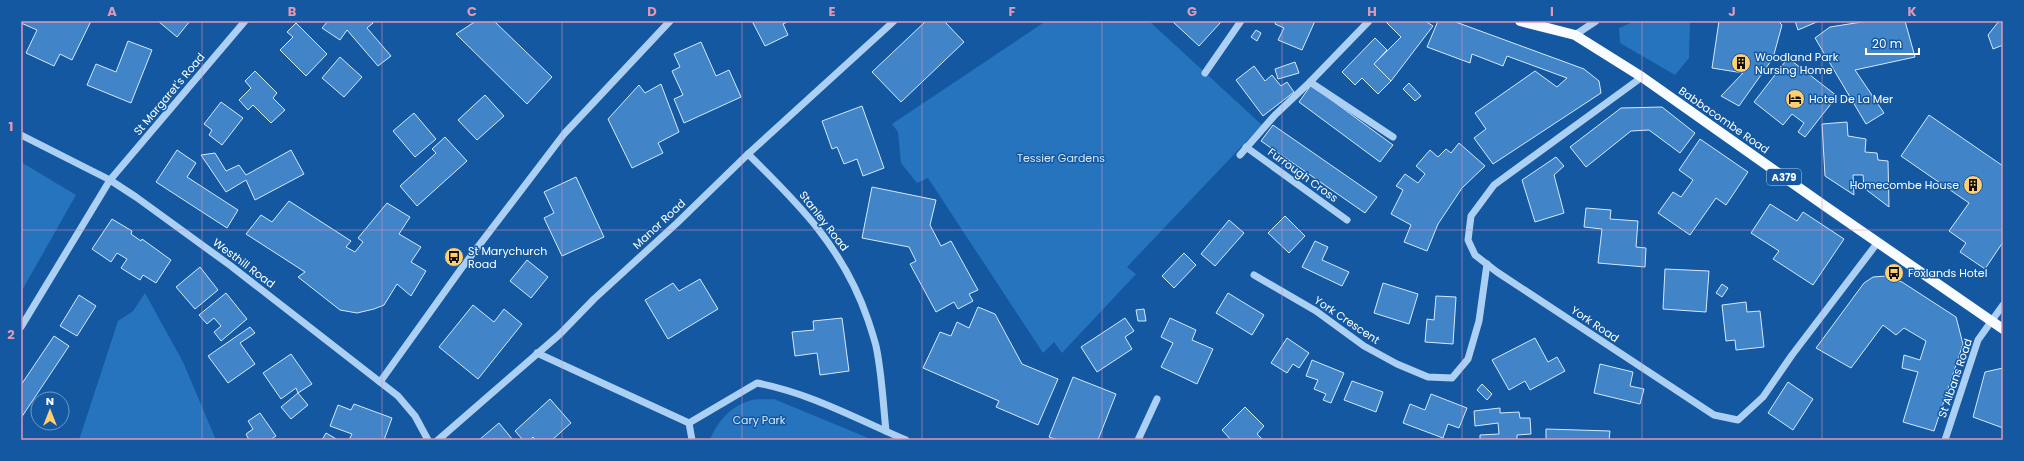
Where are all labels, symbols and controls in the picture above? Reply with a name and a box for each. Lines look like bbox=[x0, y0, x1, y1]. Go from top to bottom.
text: A bbox=[107, 2, 117, 21]
text: B bbox=[288, 2, 297, 21]
text: C bbox=[467, 2, 477, 21]
text: D bbox=[647, 2, 657, 21]
text: E bbox=[828, 2, 836, 21]
text: F bbox=[1008, 2, 1016, 21]
text: G bbox=[1187, 2, 1197, 21]
text: H bbox=[1367, 2, 1377, 21]
text: I bbox=[1550, 2, 1554, 21]
text: J bbox=[1728, 2, 1736, 21]
text: K bbox=[1907, 2, 1917, 21]
scale bar bbox=[1866, 30, 1919, 56]
text: 20 m bbox=[1872, 35, 1902, 52]
street label: St Margaret's Road bbox=[130, 49, 208, 139]
place label: Woodland Park Nursing Home bbox=[1755, 49, 1839, 78]
building icon: Woodland Park Nursing Home bbox=[1730, 52, 1752, 74]
street label: Babbacombe Road bbox=[1675, 83, 1773, 157]
hotel icon: Hotel De La Mer bbox=[1784, 88, 1806, 110]
place label: Hotel De La Mer bbox=[1809, 91, 1893, 107]
text: 1 bbox=[9, 117, 13, 136]
street label: Furrough Cross bbox=[1265, 144, 1342, 206]
park label: Tessier Gardens bbox=[1017, 150, 1105, 166]
road number: A379 bbox=[1767, 169, 1801, 185]
building icon: Homecombe House bbox=[1962, 174, 1984, 196]
place label: Homecombe House bbox=[1850, 177, 1959, 193]
street label: Stanley Road bbox=[795, 188, 853, 254]
street label: Manor Road bbox=[629, 195, 689, 253]
street label: Westhill Road bbox=[210, 234, 278, 292]
place label: St Marychurch Road bbox=[468, 243, 547, 272]
bus stop icon: St Marychurch Road bbox=[443, 246, 465, 268]
bus stop icon: Foxlands Hotel bbox=[1883, 262, 1905, 284]
place label: Foxlands Hotel bbox=[1908, 265, 1987, 281]
street label: York Crescent bbox=[1311, 292, 1383, 348]
street label: York Road bbox=[1568, 302, 1622, 346]
text: 2 bbox=[7, 325, 15, 344]
street label: St Albans Road bbox=[1934, 336, 1976, 420]
north arrow bbox=[30, 391, 70, 431]
text: N bbox=[46, 393, 54, 409]
park label: Cary Park bbox=[733, 412, 786, 428]

